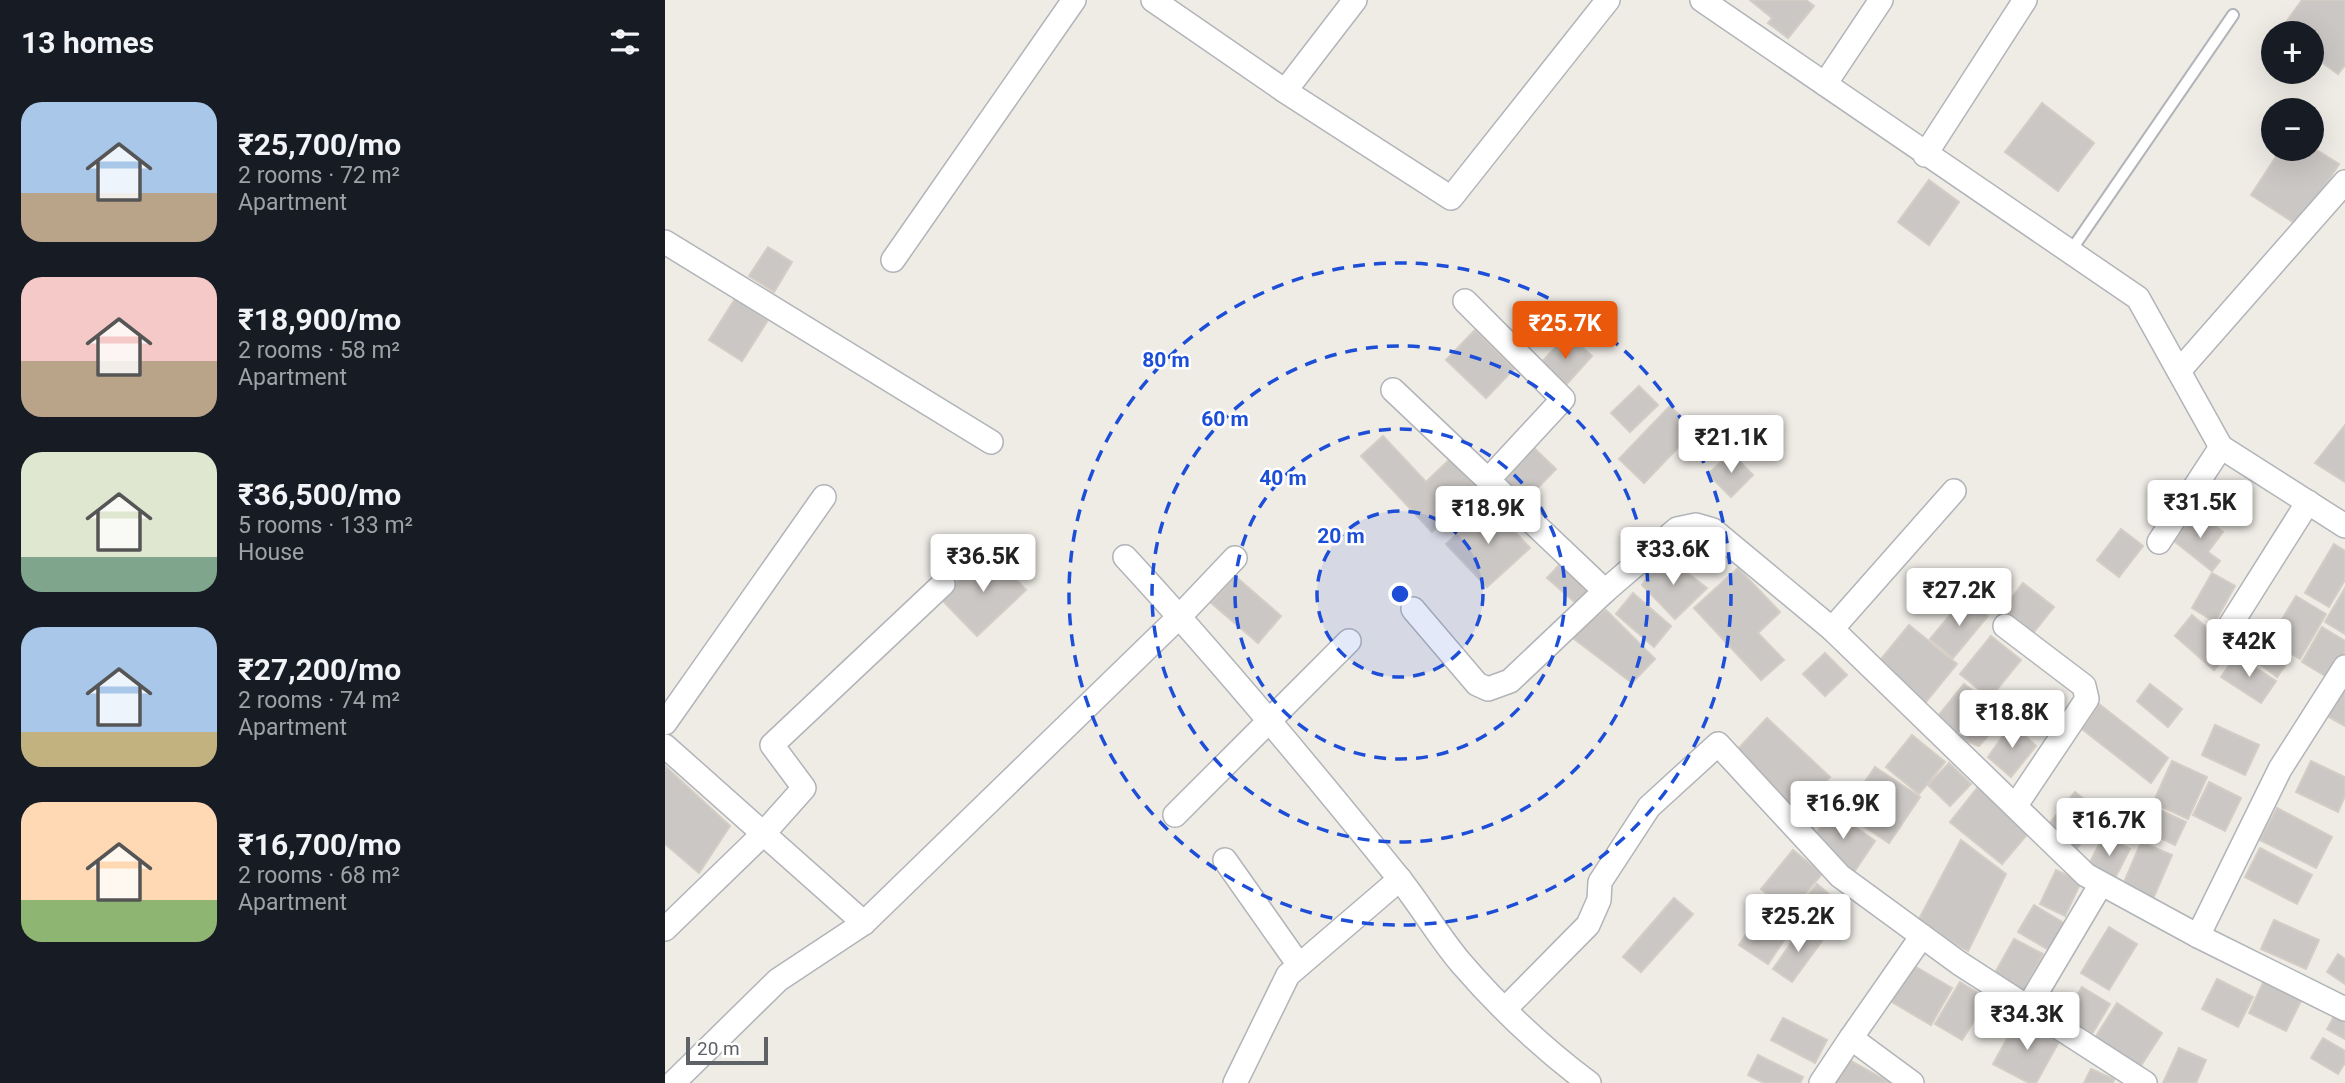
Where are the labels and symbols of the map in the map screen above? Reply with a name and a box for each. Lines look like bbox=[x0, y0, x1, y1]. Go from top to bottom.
pin: ₹25.7K bbox=[1508, 302, 1622, 361]
text: 80 m bbox=[1142, 348, 1190, 372]
text: 60 m bbox=[1201, 407, 1249, 431]
pin: ₹21.1K bbox=[1674, 416, 1788, 475]
text: 40 m bbox=[1259, 466, 1307, 490]
pin: ₹31.5K bbox=[2143, 480, 2257, 540]
pin: ₹18.9K bbox=[1431, 486, 1545, 546]
text: 20 m bbox=[1317, 524, 1365, 548]
pin: ₹33.6K bbox=[1616, 528, 1730, 587]
pin: ₹36.5K bbox=[926, 534, 1040, 594]
pin: ₹27.2K bbox=[1902, 568, 2016, 628]
centre of rings bbox=[1388, 582, 1412, 606]
pin: ₹42K bbox=[2208, 620, 2290, 679]
pin: ₹18.8K bbox=[1955, 690, 2069, 750]
pin: ₹16.9K bbox=[1786, 782, 1900, 841]
pin: ₹16.7K bbox=[2052, 798, 2166, 858]
pin: ₹25.2K bbox=[1741, 894, 1855, 954]
pin: ₹34.3K bbox=[1970, 992, 2084, 1052]
scale bar bbox=[686, 1034, 768, 1066]

